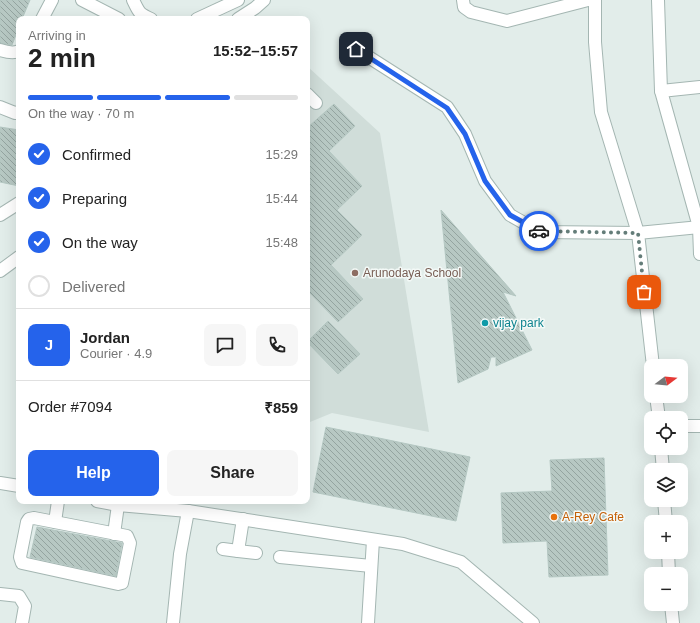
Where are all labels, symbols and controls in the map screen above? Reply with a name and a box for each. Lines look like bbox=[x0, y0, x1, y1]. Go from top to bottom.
text: Arriving in bbox=[28, 28, 86, 43]
pin bbox=[339, 32, 373, 66]
icon: home bbox=[345, 38, 367, 60]
text: 15:52–15:57 bbox=[213, 42, 298, 59]
text: 2 min bbox=[28, 43, 96, 73]
text: On the way · 70 m bbox=[28, 106, 134, 121]
icon: check bbox=[28, 143, 50, 165]
text: Confirmed bbox=[62, 146, 131, 163]
text: 15:29 bbox=[265, 147, 298, 162]
icon: check bbox=[28, 187, 50, 209]
text: Preparing bbox=[62, 190, 127, 207]
text: 15:44 bbox=[265, 191, 298, 206]
courier bbox=[519, 211, 559, 251]
icon: car bbox=[528, 220, 550, 242]
icon: check bbox=[28, 231, 50, 253]
text: On the way bbox=[62, 234, 138, 251]
text: 15:48 bbox=[265, 235, 298, 250]
place label: Arunodaya School bbox=[363, 266, 461, 280]
marker: Arunodaya School bbox=[350, 268, 360, 278]
pin bbox=[627, 275, 661, 309]
text: Delivered bbox=[62, 278, 125, 295]
icon: bag bbox=[633, 281, 655, 303]
place label: vijay park bbox=[493, 316, 545, 330]
marker: vijay park bbox=[480, 318, 490, 328]
button: chat bbox=[204, 324, 246, 366]
button: phone bbox=[256, 324, 298, 366]
text: Jordan bbox=[80, 329, 130, 346]
text: J bbox=[45, 336, 53, 353]
text: Courier · 4.9 bbox=[80, 346, 152, 361]
north arrow bbox=[644, 359, 688, 403]
map controls bbox=[644, 359, 688, 611]
text: Order #7094 bbox=[28, 398, 112, 415]
text: ₹859 bbox=[264, 399, 298, 416]
button: locate bbox=[644, 411, 688, 455]
button: Help bbox=[28, 450, 159, 496]
button: Share bbox=[167, 450, 298, 496]
button: layers bbox=[644, 463, 688, 507]
place label: A-Rey Cafe bbox=[562, 510, 624, 524]
marker: A-Rey Cafe bbox=[549, 512, 559, 522]
button: + bbox=[644, 515, 688, 559]
button: − bbox=[644, 567, 688, 611]

